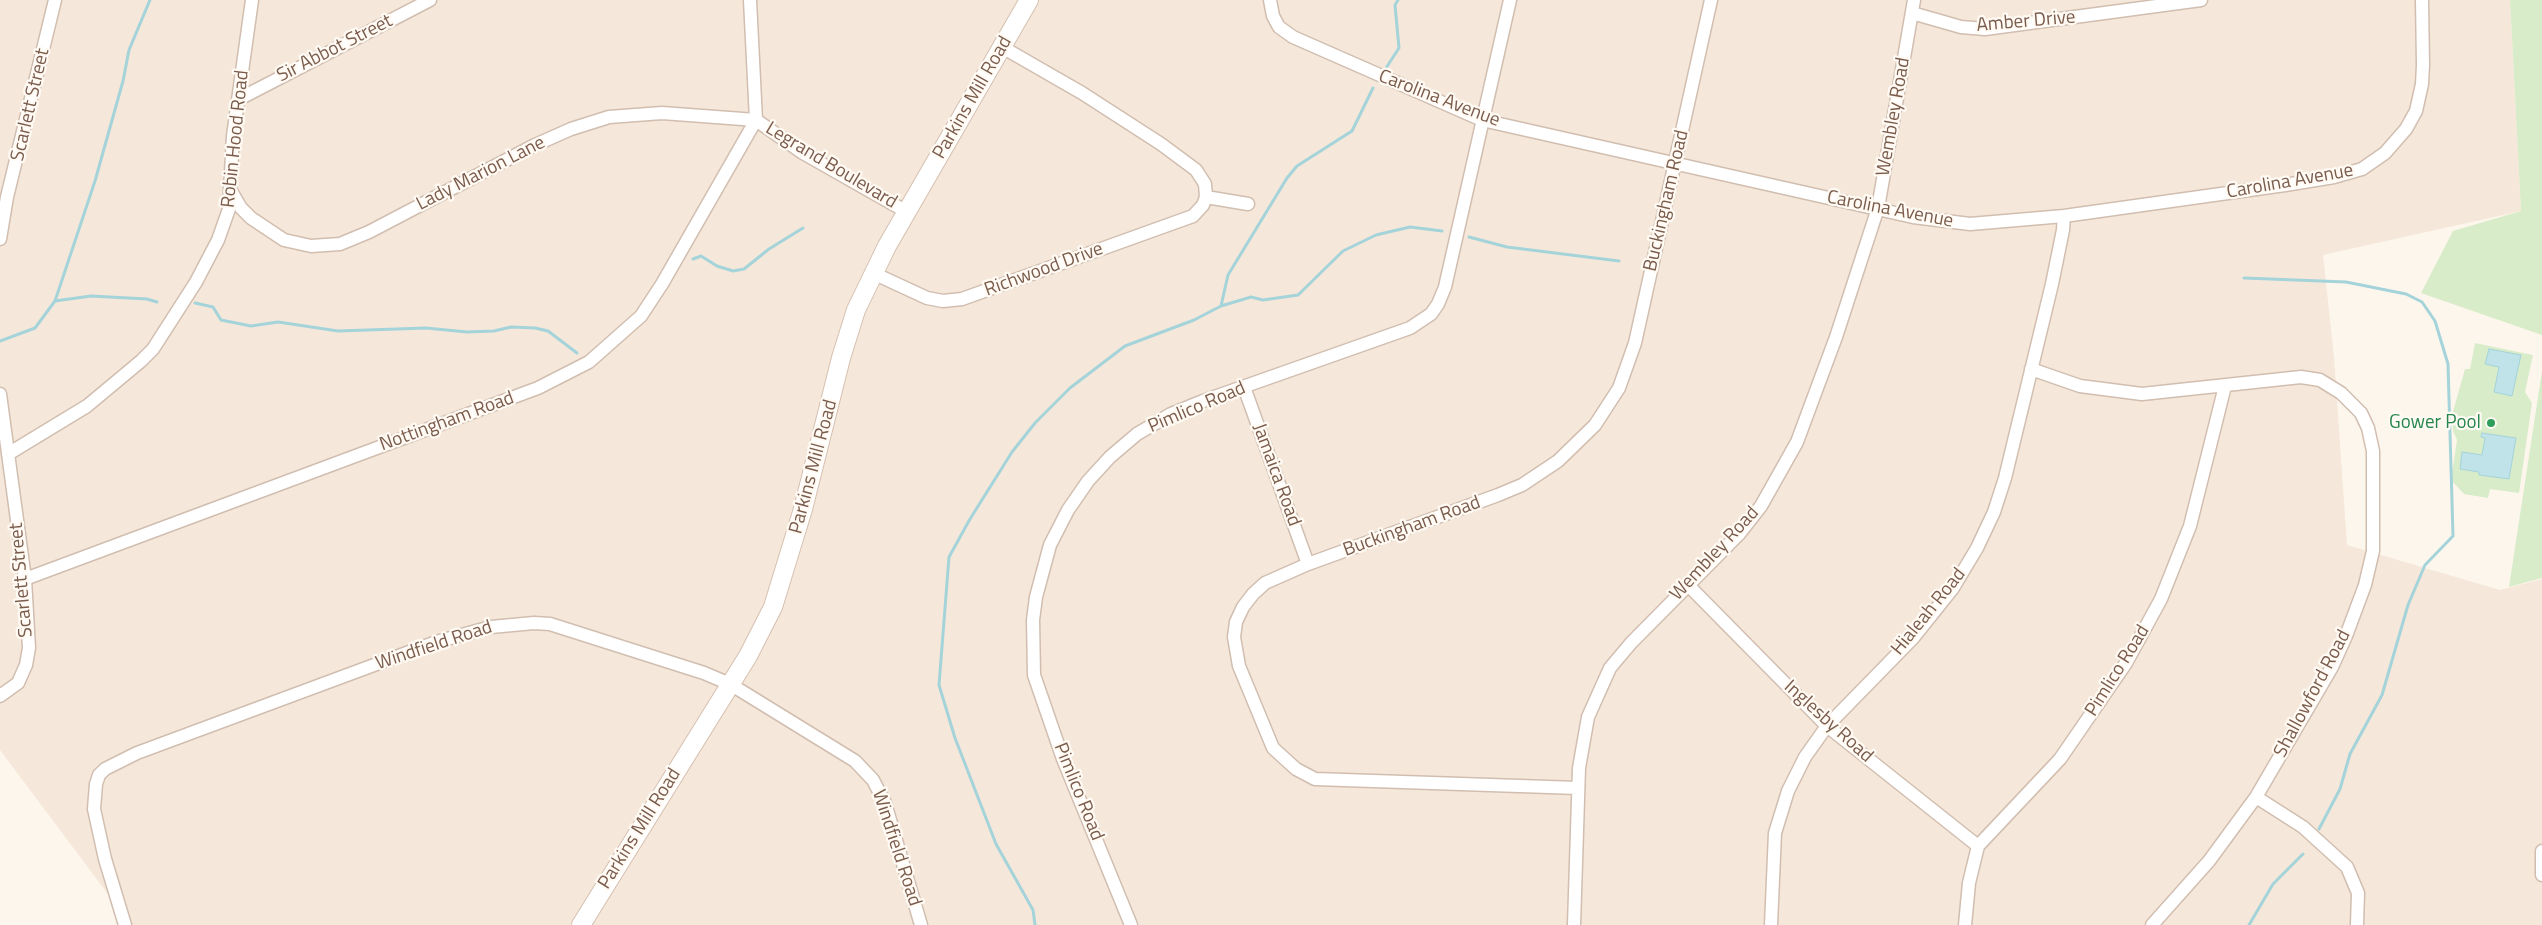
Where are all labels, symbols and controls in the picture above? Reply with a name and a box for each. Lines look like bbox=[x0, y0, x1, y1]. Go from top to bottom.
street label: Amber Drive bbox=[1976, 6, 2076, 38]
street label: Sir Abbot Street bbox=[274, 10, 396, 88]
street label: Parkins Mill Road bbox=[929, 33, 1017, 163]
street label: Scarlett Street bbox=[7, 46, 55, 164]
street label: Wembley Road bbox=[1872, 56, 1916, 178]
street label: Carolina Avenue bbox=[1375, 65, 1503, 133]
street label: Robin Hood Road bbox=[217, 69, 255, 209]
street label: Legrand Boulevard bbox=[761, 118, 901, 214]
street label: Buckingham Road bbox=[1640, 128, 1694, 274]
street label: Lady Marion Lane bbox=[413, 132, 549, 216]
street label: Carolina Avenue bbox=[2225, 160, 2355, 204]
street label: Carolina Avenue bbox=[1825, 187, 1955, 233]
street label: Richwood Drive bbox=[982, 238, 1106, 302]
street label: Pimlico Road bbox=[1145, 377, 1249, 439]
street label: Nottingham Road bbox=[377, 387, 517, 457]
street label: Parkins Mill Road bbox=[785, 397, 843, 537]
place label: Gower Pool bbox=[2389, 412, 2481, 434]
marker: Gower Pool bbox=[2485, 417, 2497, 429]
street label: Jamaica Road bbox=[1247, 421, 1305, 529]
street label: Buckingham Road bbox=[1340, 492, 1484, 562]
street label: Wembley Road bbox=[1666, 502, 1764, 606]
street label: Scarlett Street bbox=[6, 522, 38, 638]
street label: Hialeah Road bbox=[1887, 564, 1971, 660]
street label: Windfield Road bbox=[373, 616, 495, 676]
street label: Pimlico Road bbox=[2081, 621, 2155, 721]
street label: Shallowford Road bbox=[2270, 626, 2356, 762]
street label: Inglesby Road bbox=[1779, 676, 1877, 768]
street label: Pimlico Road bbox=[1048, 740, 1108, 844]
street label: Parkins Mill Road bbox=[594, 764, 686, 894]
street label: Windfield Road bbox=[866, 787, 926, 909]

